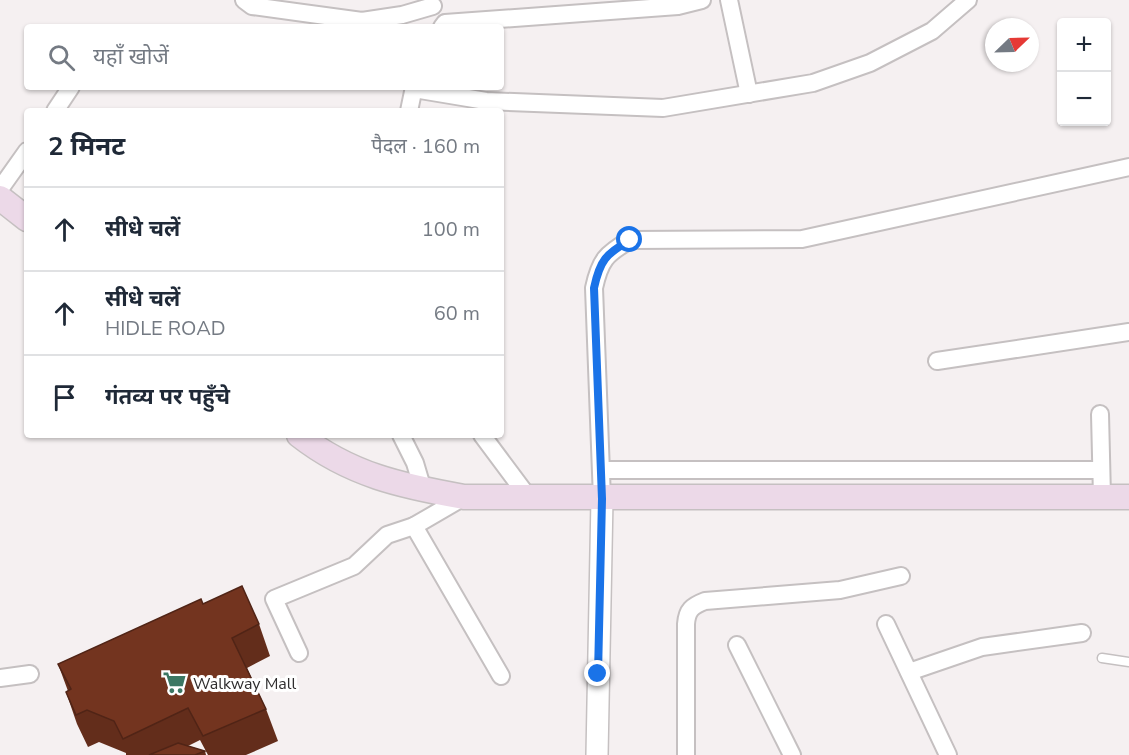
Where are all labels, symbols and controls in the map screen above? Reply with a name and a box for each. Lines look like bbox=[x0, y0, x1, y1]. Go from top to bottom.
north arrow bbox=[985, 18, 1039, 72]
map controls bbox=[1057, 18, 1111, 126]
button: + bbox=[1057, 18, 1111, 72]
search box bbox=[24, 24, 504, 90]
icon: search bbox=[45, 41, 78, 74]
text: यहाँ खोजें bbox=[93, 42, 169, 72]
button: − bbox=[1057, 72, 1111, 126]
text: 2 मिनट bbox=[48, 129, 125, 164]
text: पैदल · 160 m bbox=[371, 133, 480, 160]
icon: ahead bbox=[48, 213, 81, 246]
text: सीधे चलें bbox=[105, 214, 180, 244]
text: 100 m bbox=[422, 216, 480, 243]
route start bbox=[616, 226, 642, 252]
text: सीधे चलें bbox=[105, 284, 180, 314]
icon: ahead bbox=[48, 297, 81, 330]
text: 60 m bbox=[434, 300, 480, 327]
text: HIDLE ROAD bbox=[105, 315, 226, 342]
icon: arrive bbox=[48, 381, 81, 414]
text: गंतव्य पर पहुँचे bbox=[105, 382, 230, 412]
route end bbox=[584, 660, 610, 686]
supermarket icon: Walkway Mall bbox=[162, 670, 188, 696]
place label: Walkway Mall bbox=[193, 673, 297, 695]

